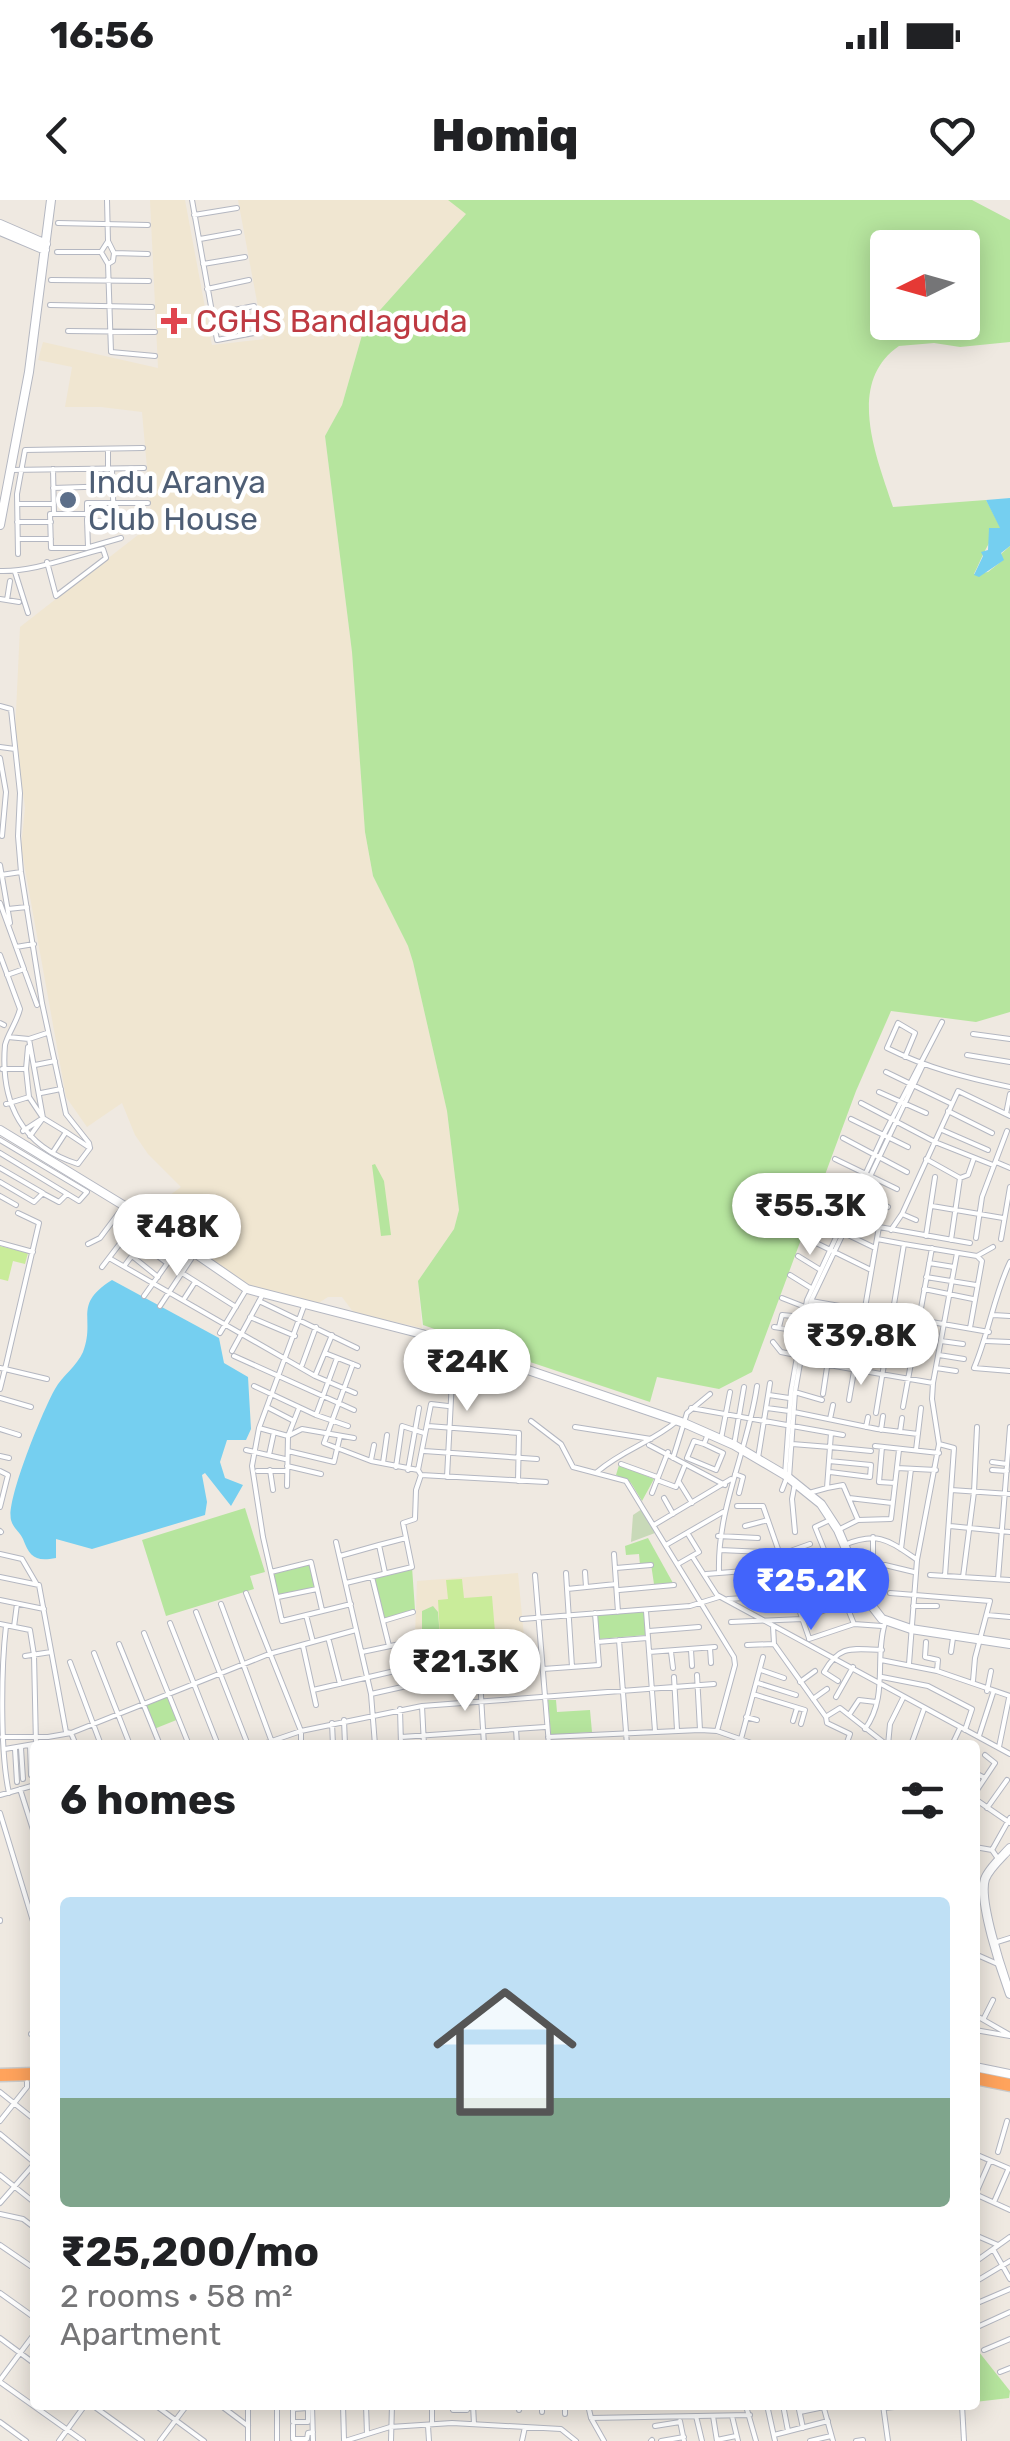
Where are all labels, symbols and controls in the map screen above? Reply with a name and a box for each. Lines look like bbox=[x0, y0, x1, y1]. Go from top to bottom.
text: 16:56 bbox=[50, 12, 154, 58]
icon: back bbox=[30, 108, 85, 163]
icon: heart bbox=[925, 108, 980, 163]
text: Homiq bbox=[432, 109, 578, 162]
north arrow bbox=[870, 230, 980, 340]
map controls bbox=[870, 230, 980, 340]
place label: CGHS Bandlaguda bbox=[196, 302, 468, 340]
marker: CGHS Bandlaguda bbox=[161, 308, 187, 334]
place label: Indu Aranya Club House bbox=[88, 463, 266, 538]
marker: Indu Aranya Club House bbox=[57, 489, 79, 511]
pin: ₹55.3K bbox=[729, 1173, 891, 1258]
text: ₹55.3K bbox=[754, 1186, 866, 1224]
pin: ₹48K bbox=[118, 1194, 236, 1279]
text: ₹48K bbox=[135, 1207, 219, 1245]
pin: ₹39.8K bbox=[780, 1303, 942, 1388]
text: ₹39.8K bbox=[806, 1316, 916, 1354]
pin: ₹24K bbox=[408, 1329, 526, 1414]
text: ₹24K bbox=[426, 1342, 508, 1380]
pin: ₹25.2K bbox=[730, 1548, 892, 1633]
text: ₹25.2K bbox=[755, 1561, 867, 1599]
pin: ₹21.3K bbox=[384, 1629, 546, 1714]
text: ₹21.3K bbox=[411, 1642, 519, 1680]
icon: filters bbox=[895, 1773, 950, 1828]
text: 6 homes bbox=[60, 1775, 236, 1825]
icon: home bbox=[415, 1962, 595, 2142]
text: ₹25,200/mo bbox=[60, 2227, 319, 2277]
text: 2 rooms · 58 m² bbox=[60, 2277, 293, 2315]
text: Apartment bbox=[60, 2315, 221, 2353]

